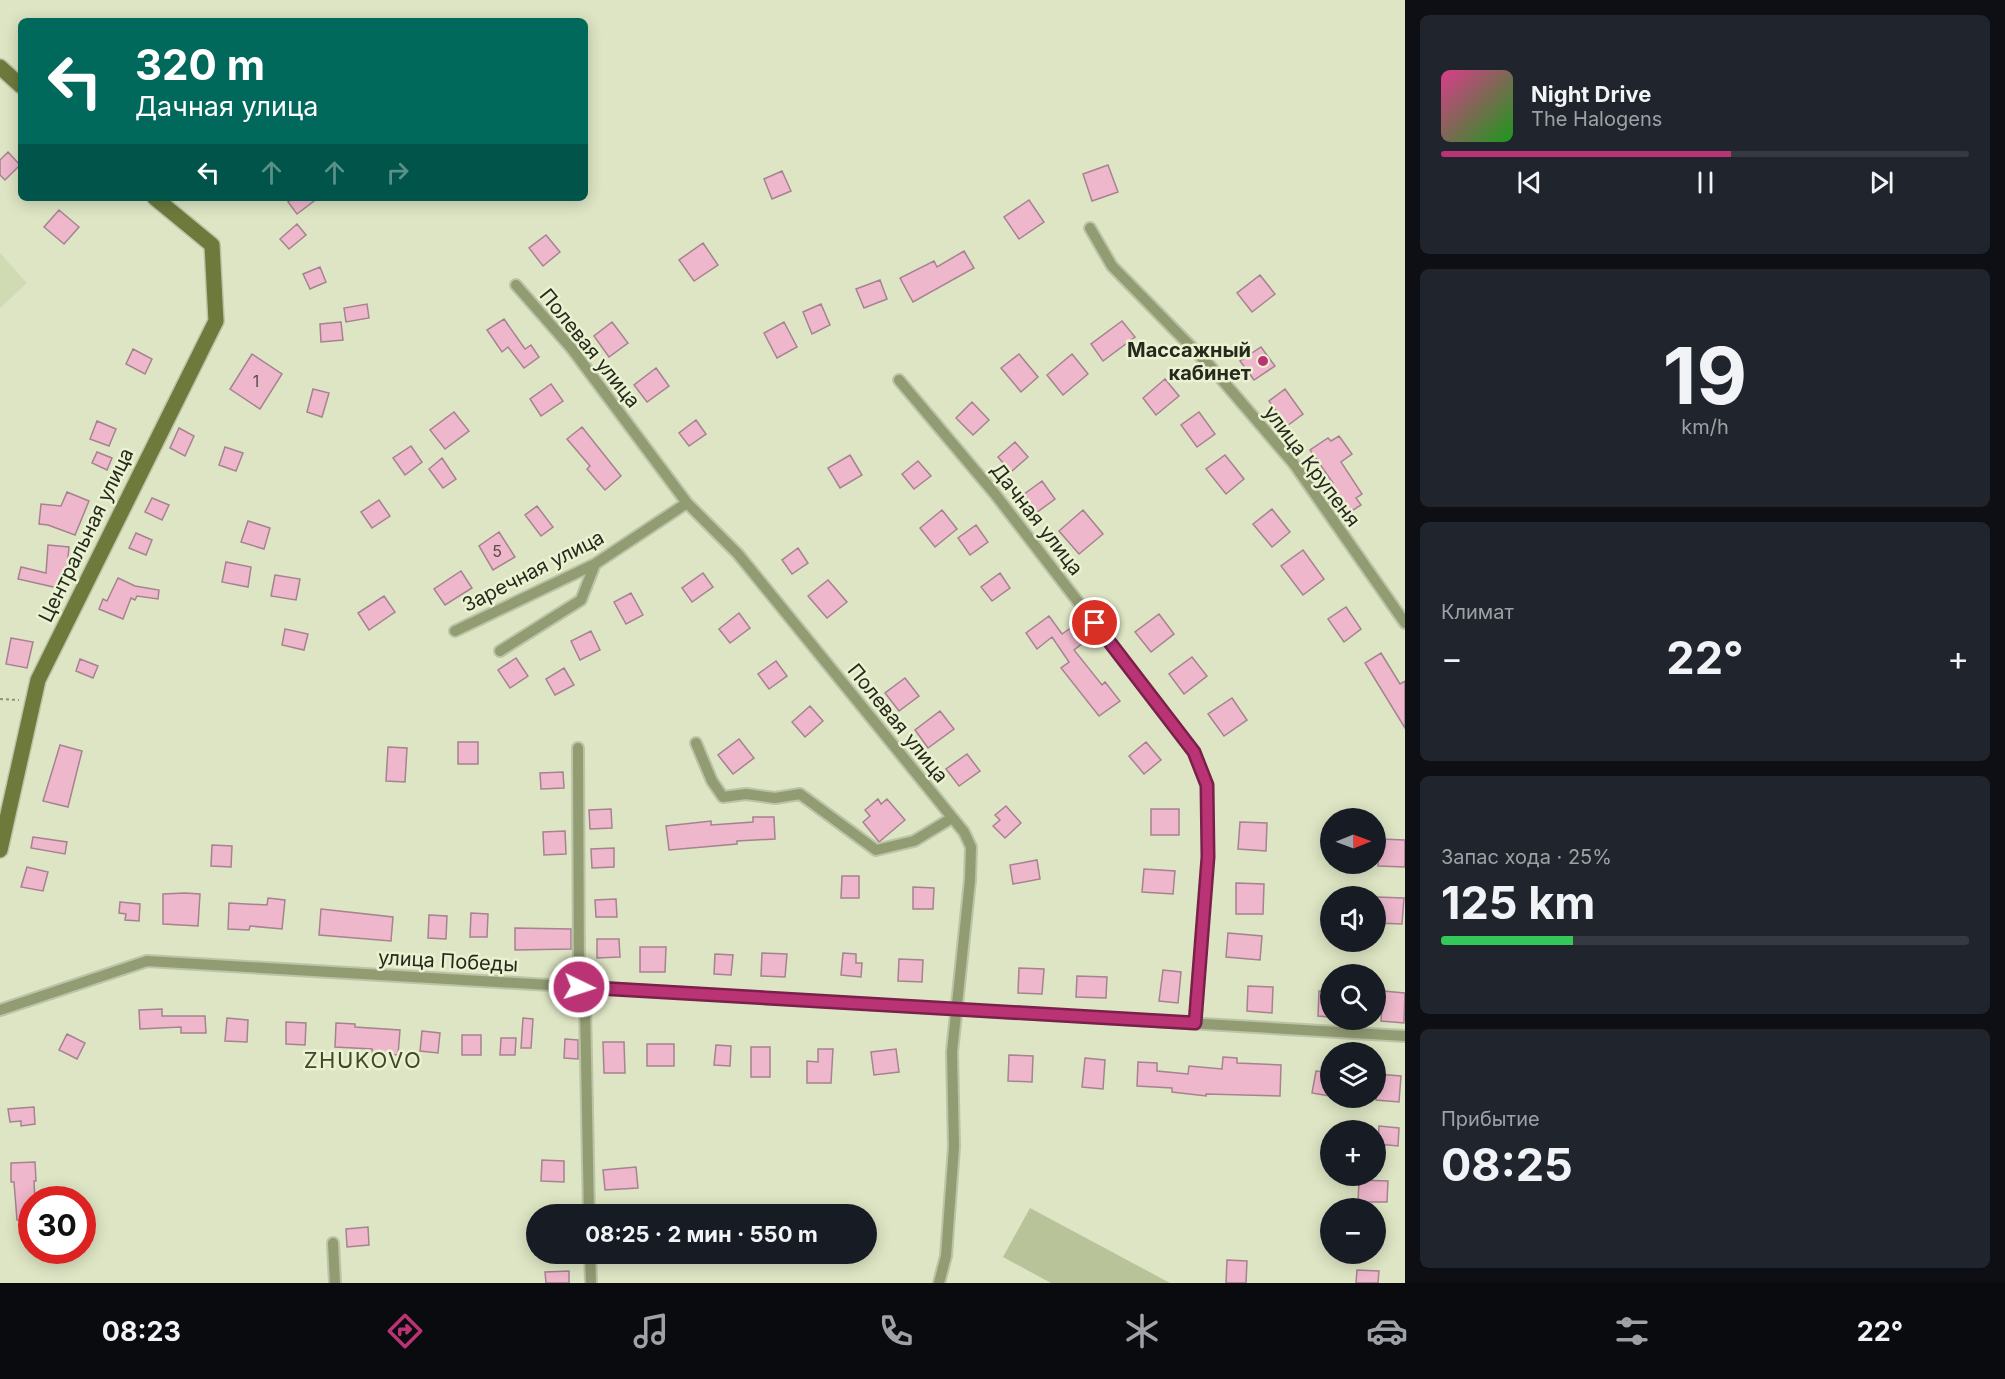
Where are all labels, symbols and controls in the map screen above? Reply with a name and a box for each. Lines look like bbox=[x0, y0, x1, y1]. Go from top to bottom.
text: 320 m bbox=[135, 39, 265, 90]
icon: left bbox=[36, 42, 114, 120]
text: Night Drive bbox=[1531, 81, 1651, 107]
text: Дачная улица bbox=[135, 90, 318, 123]
text: The Halogens bbox=[1531, 107, 1662, 131]
icon: left bbox=[192, 156, 225, 189]
icon: ahead bbox=[255, 156, 288, 189]
icon: ahead bbox=[318, 156, 351, 189]
icon: right bbox=[381, 156, 414, 189]
icon: previous bbox=[1513, 166, 1546, 199]
icon: pause bbox=[1689, 166, 1722, 199]
icon: next bbox=[1865, 166, 1898, 199]
street label: Полевая улица bbox=[535, 284, 645, 412]
text: 19 bbox=[1663, 328, 1747, 423]
place label: Массажный кабинет bbox=[1127, 338, 1251, 385]
marker: Массажный кабинет bbox=[1256, 354, 1270, 368]
house number: 1 bbox=[253, 371, 259, 391]
street label: улица Крупеня bbox=[1259, 401, 1365, 531]
text: km/h bbox=[1681, 415, 1729, 439]
street label: Центральная улица bbox=[33, 444, 139, 626]
street label: Дачная улица bbox=[986, 458, 1088, 580]
street label: Заречная улица bbox=[458, 525, 608, 617]
house number: 5 bbox=[492, 541, 502, 561]
pin bbox=[1069, 597, 1120, 648]
text: Климат bbox=[1441, 600, 1514, 624]
icon: arrive bbox=[1078, 606, 1111, 639]
text: 22° bbox=[1666, 630, 1744, 685]
text: − bbox=[1441, 638, 1463, 678]
text: + bbox=[1947, 638, 1969, 678]
street label: Полевая улица bbox=[843, 659, 953, 787]
north arrow bbox=[1320, 808, 1386, 874]
map controls bbox=[1320, 808, 1386, 1264]
text: Запас хода · 25% bbox=[1441, 845, 1612, 869]
text: 125 km bbox=[1441, 875, 1595, 930]
button: sound bbox=[1320, 886, 1386, 952]
street label: улица Победы bbox=[377, 945, 519, 977]
position arrow bbox=[547, 955, 611, 1019]
button: search bbox=[1320, 964, 1386, 1030]
button: layers bbox=[1320, 1042, 1386, 1108]
district label: ZHUKOVO bbox=[304, 1047, 422, 1073]
text: Прибытие bbox=[1441, 1107, 1540, 1131]
button: + bbox=[1320, 1120, 1386, 1186]
text: 08:25 bbox=[1441, 1137, 1573, 1192]
speed limit sign: 30 bbox=[18, 1186, 96, 1264]
button: − bbox=[1320, 1198, 1386, 1264]
text: 08:25 · 2 мин · 550 m bbox=[585, 1221, 818, 1247]
icon: directions bbox=[384, 1310, 426, 1352]
icon: music bbox=[630, 1310, 672, 1352]
icon: phone bbox=[875, 1310, 917, 1352]
icon: climate bbox=[1121, 1310, 1163, 1352]
icon: car bbox=[1366, 1310, 1408, 1352]
icon: filters bbox=[1611, 1310, 1653, 1352]
text: 08:23 bbox=[102, 1315, 181, 1348]
text: 22° bbox=[1857, 1315, 1903, 1348]

